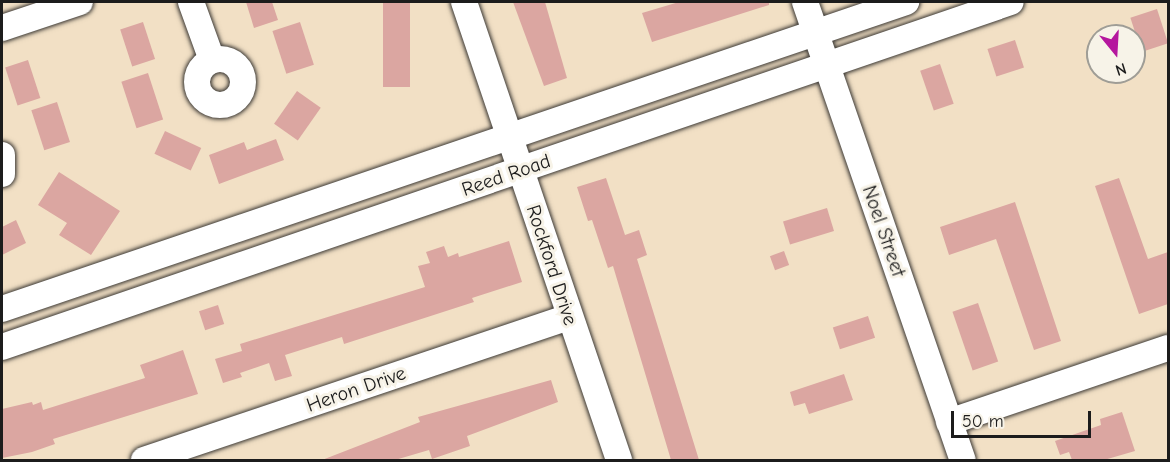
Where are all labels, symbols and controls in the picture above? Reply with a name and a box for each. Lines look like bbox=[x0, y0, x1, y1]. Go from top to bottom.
north arrow bbox=[1086, 24, 1146, 84]
text: N bbox=[1113, 59, 1129, 79]
street label: Reed Road bbox=[459, 149, 553, 201]
street label: Noel Street bbox=[857, 182, 911, 280]
street label: Rockford Drive bbox=[521, 202, 583, 328]
street label: Heron Drive bbox=[303, 361, 409, 417]
scale bar bbox=[954, 399, 1094, 437]
text: 50 m bbox=[962, 411, 1004, 432]

